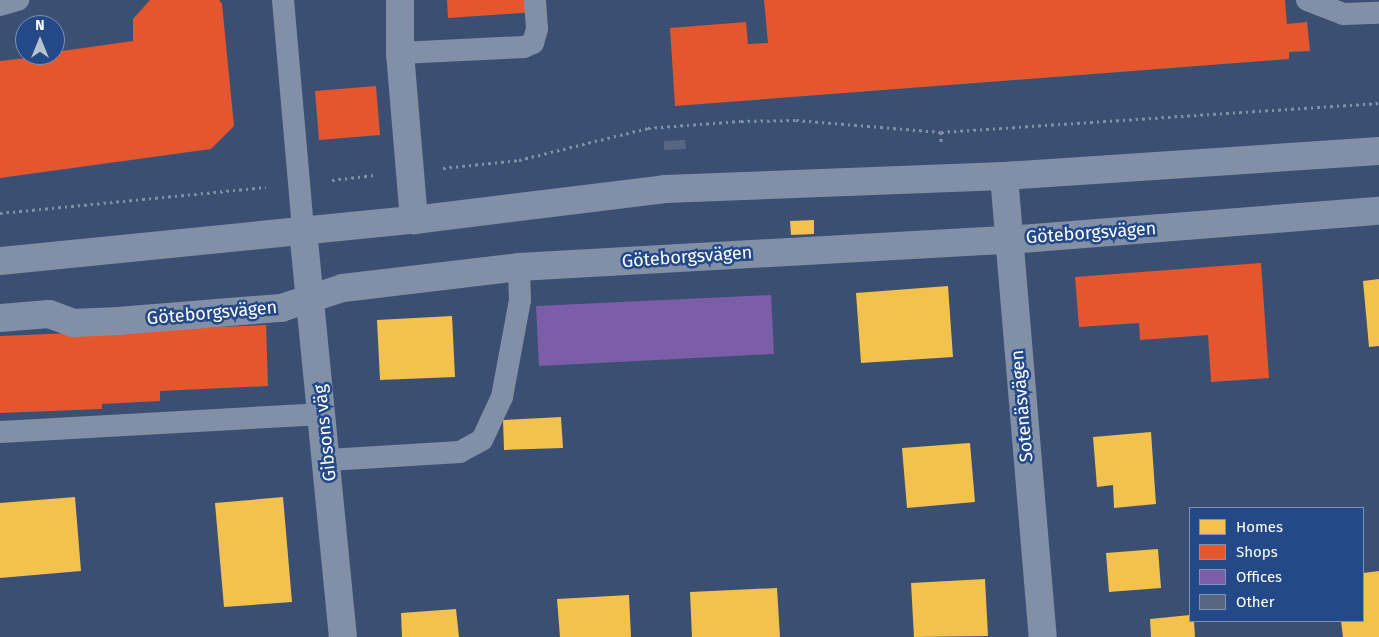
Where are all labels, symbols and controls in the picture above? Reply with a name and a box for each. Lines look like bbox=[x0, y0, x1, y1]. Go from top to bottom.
north arrow bbox=[15, 15, 65, 65]
text: N bbox=[35, 17, 45, 34]
street label: Göteborgsvägen bbox=[1025, 218, 1157, 248]
street label: Göteborgsvägen bbox=[621, 242, 753, 272]
street label: Göteborgsvägen bbox=[146, 297, 278, 329]
street label: Sotenäsvägen bbox=[1006, 349, 1038, 463]
street label: Gibsons väg bbox=[309, 383, 341, 483]
legend bbox=[1189, 507, 1364, 622]
text: Homes bbox=[1236, 518, 1283, 536]
text: Shops bbox=[1236, 543, 1278, 561]
text: Offices bbox=[1236, 568, 1282, 586]
text: Other bbox=[1236, 593, 1275, 611]

